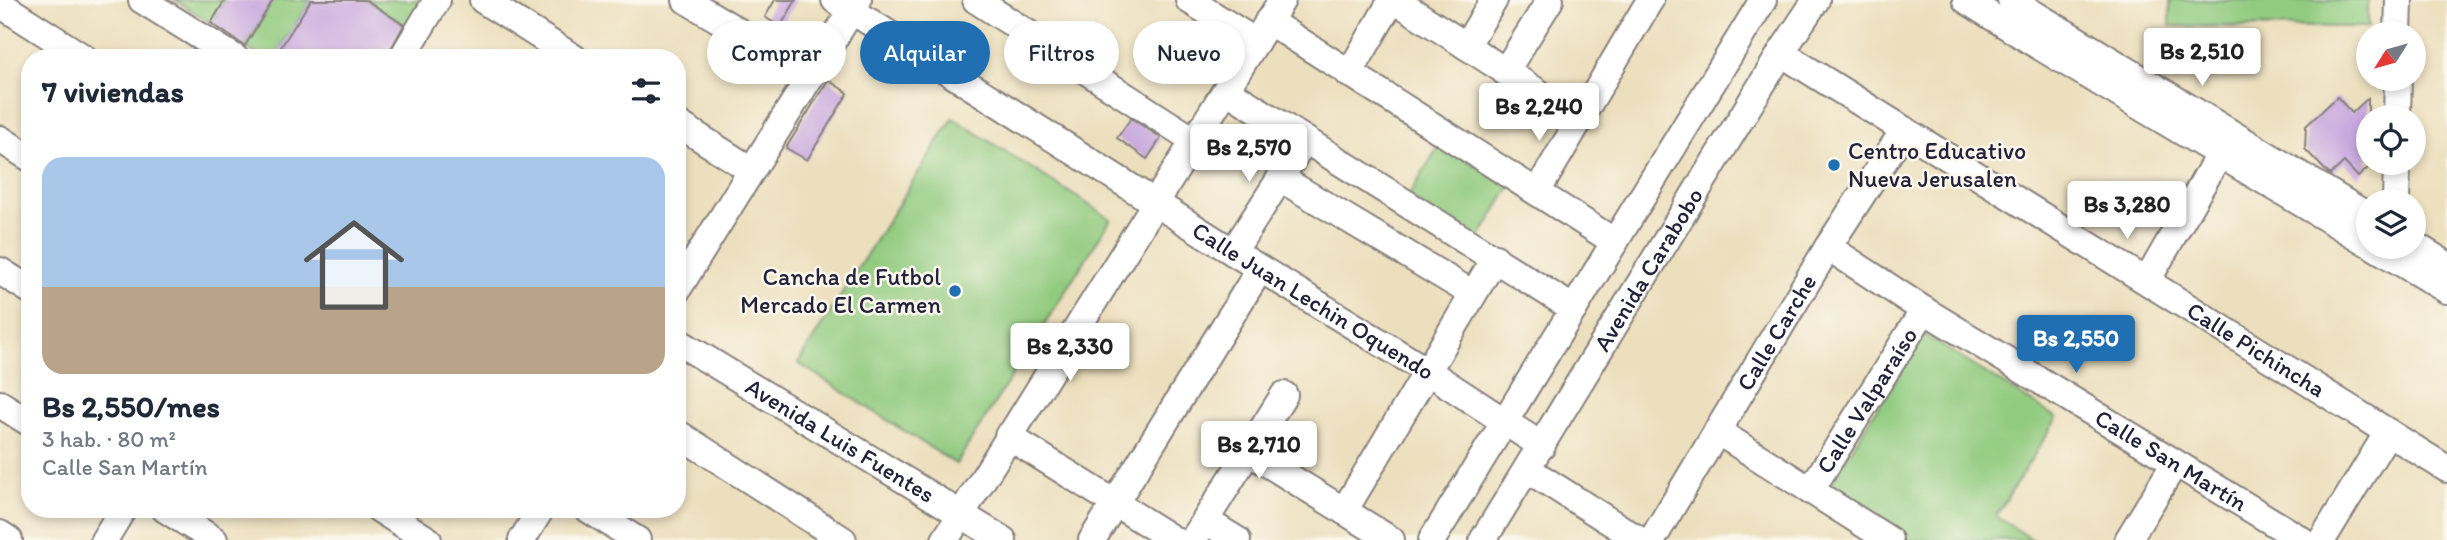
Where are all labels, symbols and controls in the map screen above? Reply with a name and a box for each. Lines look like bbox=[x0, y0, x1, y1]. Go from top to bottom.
chip: Comprar bbox=[707, 21, 846, 84]
chip: Alquilar bbox=[860, 21, 990, 84]
chip: Filtros bbox=[1004, 21, 1119, 84]
chip: Nuevo bbox=[1133, 21, 1245, 84]
north arrow bbox=[2356, 21, 2426, 91]
map controls bbox=[2356, 21, 2426, 259]
pin: Bs 2,510 bbox=[2130, 28, 2274, 88]
text: Bs 2,510 bbox=[2160, 37, 2244, 65]
icon: filters bbox=[627, 72, 665, 110]
text: 7 viviendas bbox=[42, 73, 184, 110]
pin: Bs 2,240 bbox=[1467, 83, 1611, 143]
text: Bs 2,240 bbox=[1495, 92, 1583, 120]
button: locate bbox=[2356, 105, 2426, 175]
pin: Bs 2,570 bbox=[1177, 124, 1321, 184]
text: Bs 2,570 bbox=[1206, 133, 1292, 161]
place label: Centro Educativo Nueva Jerusalen bbox=[1848, 136, 2026, 193]
marker: Centro Educativo Nueva Jerusalen bbox=[1826, 157, 1842, 173]
street label: Avenida Carabobo bbox=[1587, 182, 1709, 356]
pin: Bs 3,280 bbox=[2055, 182, 2199, 241]
button: layers bbox=[2356, 189, 2426, 259]
text: Bs 3,280 bbox=[2083, 190, 2171, 218]
icon: home bbox=[291, 202, 417, 328]
street label: Calle Juan Lechin Oquendo bbox=[1187, 215, 1440, 386]
place label: Cancha de Futbol Mercado El Carmen bbox=[740, 262, 941, 319]
street label: Calle Carche bbox=[1730, 269, 1822, 396]
marker: Cancha de Futbol Mercado El Carmen bbox=[947, 283, 963, 299]
street label: Calle Pichincha bbox=[2182, 295, 2331, 403]
pin: Bs 2,550 bbox=[2004, 316, 2148, 375]
street label: Calle Valparaíso bbox=[1810, 322, 1923, 479]
pin: Bs 2,330 bbox=[998, 324, 1142, 383]
text: Bs 2,550 bbox=[2033, 324, 2119, 352]
text: Bs 2,330 bbox=[1026, 332, 1114, 360]
street label: Avenida Luis Fuentes bbox=[741, 371, 940, 509]
text: Bs 2,550/mes bbox=[42, 388, 220, 425]
street label: Calle San Martín bbox=[2090, 403, 2253, 517]
pin: Bs 2,710 bbox=[1187, 421, 1331, 481]
text: 3 hab. · 80 m² bbox=[42, 425, 176, 453]
text: Bs 2,710 bbox=[1217, 430, 1301, 458]
text: Calle San Martín bbox=[42, 453, 208, 481]

